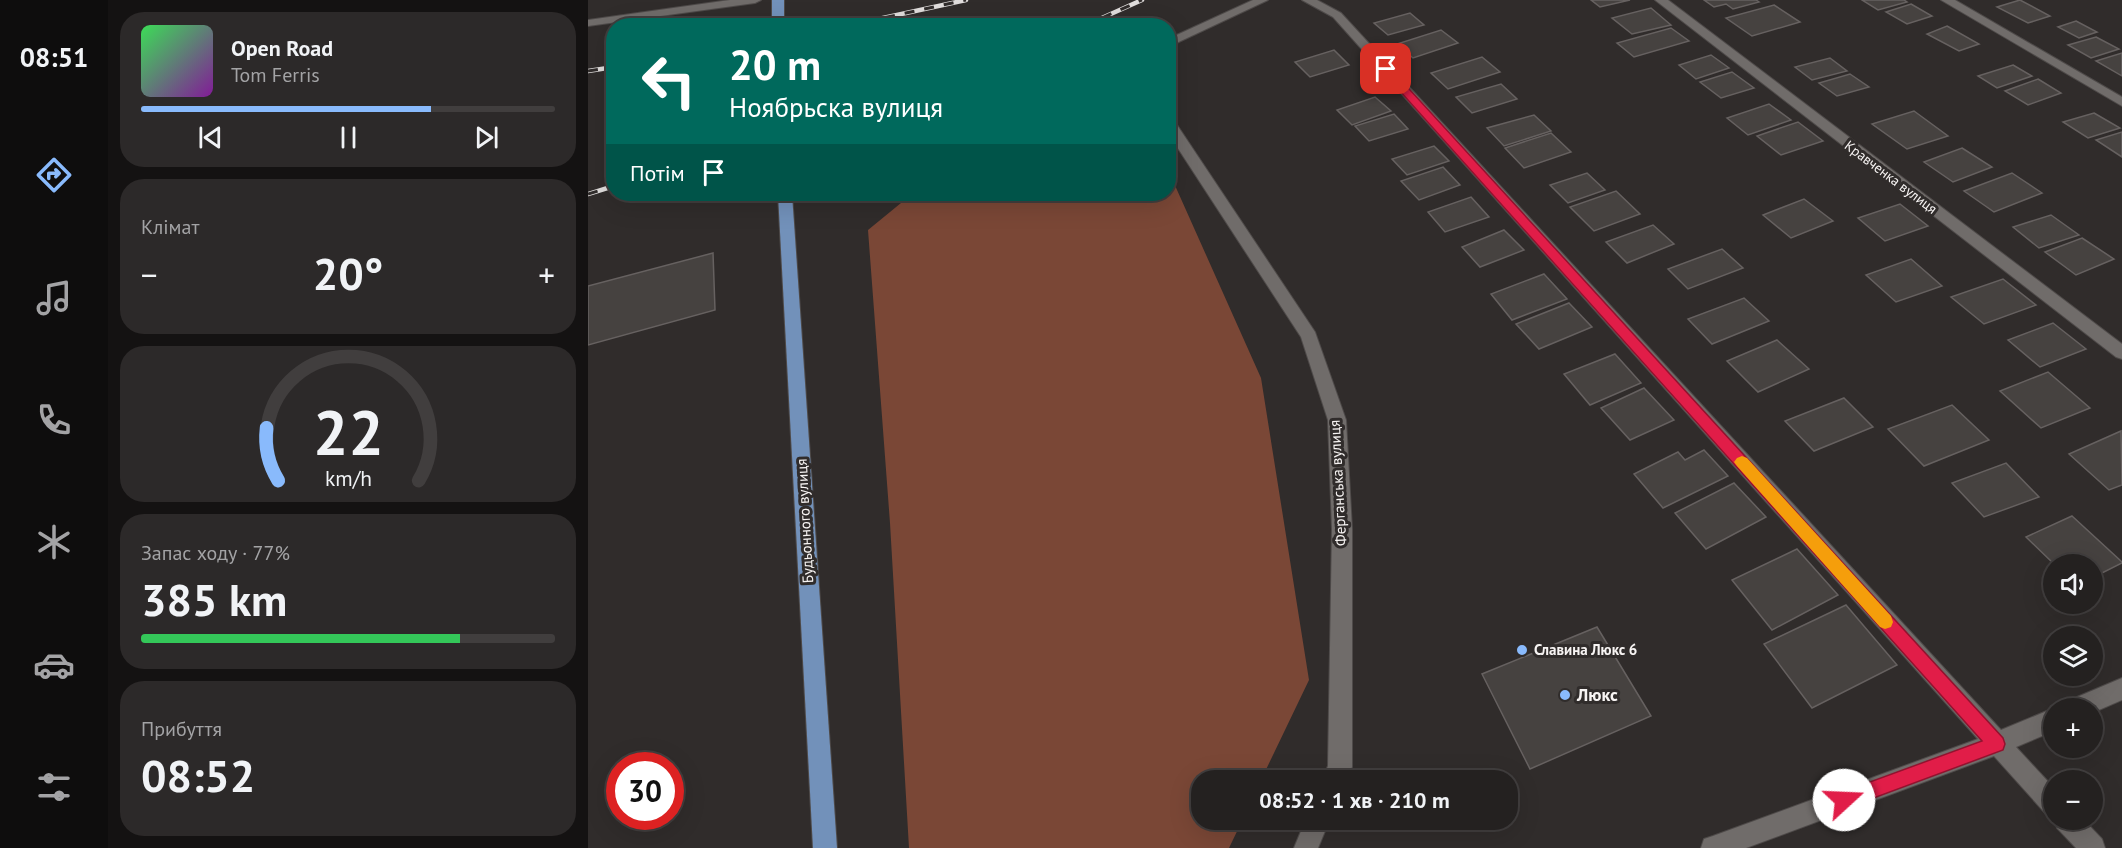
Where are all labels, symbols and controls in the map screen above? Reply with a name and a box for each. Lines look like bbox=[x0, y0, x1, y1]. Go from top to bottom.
text: Open Road bbox=[231, 34, 333, 62]
text: 20 m bbox=[729, 37, 821, 92]
text: 08:51 bbox=[20, 40, 88, 74]
icon: left bbox=[630, 42, 708, 120]
pin bbox=[1360, 43, 1411, 94]
icon: arrive bbox=[1369, 52, 1402, 85]
text: Tom Ferris bbox=[231, 62, 320, 88]
text: Ноябрьска вулиця bbox=[729, 90, 943, 124]
icon: previous bbox=[194, 121, 227, 154]
icon: pause bbox=[332, 121, 365, 154]
icon: next bbox=[470, 121, 503, 154]
street label: Кравченка вулиця bbox=[1841, 136, 1941, 218]
icon: directions bbox=[33, 154, 75, 196]
icon: arrive bbox=[697, 156, 730, 189]
text: Потім bbox=[630, 159, 685, 187]
text: Клімат bbox=[141, 214, 199, 240]
text: 20° bbox=[313, 244, 383, 302]
text: − bbox=[141, 253, 158, 296]
text: + bbox=[538, 253, 555, 296]
icon: music bbox=[33, 277, 75, 319]
text: 22 bbox=[313, 391, 383, 472]
icon: phone bbox=[33, 399, 75, 441]
street label: Ферганська вулиця bbox=[1325, 420, 1350, 547]
street label: Будьонного вулиця bbox=[792, 458, 817, 584]
text: km/h bbox=[324, 464, 371, 492]
icon: climate bbox=[33, 521, 75, 563]
text: Запас ходу · 77% bbox=[141, 540, 290, 566]
map controls bbox=[2043, 554, 2103, 830]
button: sound bbox=[2043, 554, 2103, 614]
text: 385 km bbox=[141, 570, 287, 628]
button: layers bbox=[2043, 626, 2103, 686]
place label: Славина Люкс 6 bbox=[1534, 640, 1637, 659]
marker: Славина Люкс 6 bbox=[1515, 643, 1529, 657]
icon: car bbox=[33, 644, 75, 686]
place label: Люкс bbox=[1576, 683, 1618, 706]
marker: Люкс bbox=[1558, 688, 1572, 702]
button: + bbox=[2043, 698, 2103, 758]
text: Прибуття bbox=[141, 716, 222, 742]
text: 08:52 bbox=[141, 746, 255, 804]
speed limit sign: 30 bbox=[606, 752, 684, 830]
icon: filters bbox=[33, 766, 75, 808]
position arrow bbox=[1812, 768, 1876, 832]
button: − bbox=[2043, 770, 2103, 830]
text: 08:52 · 1 хв · 210 m bbox=[1259, 786, 1450, 814]

